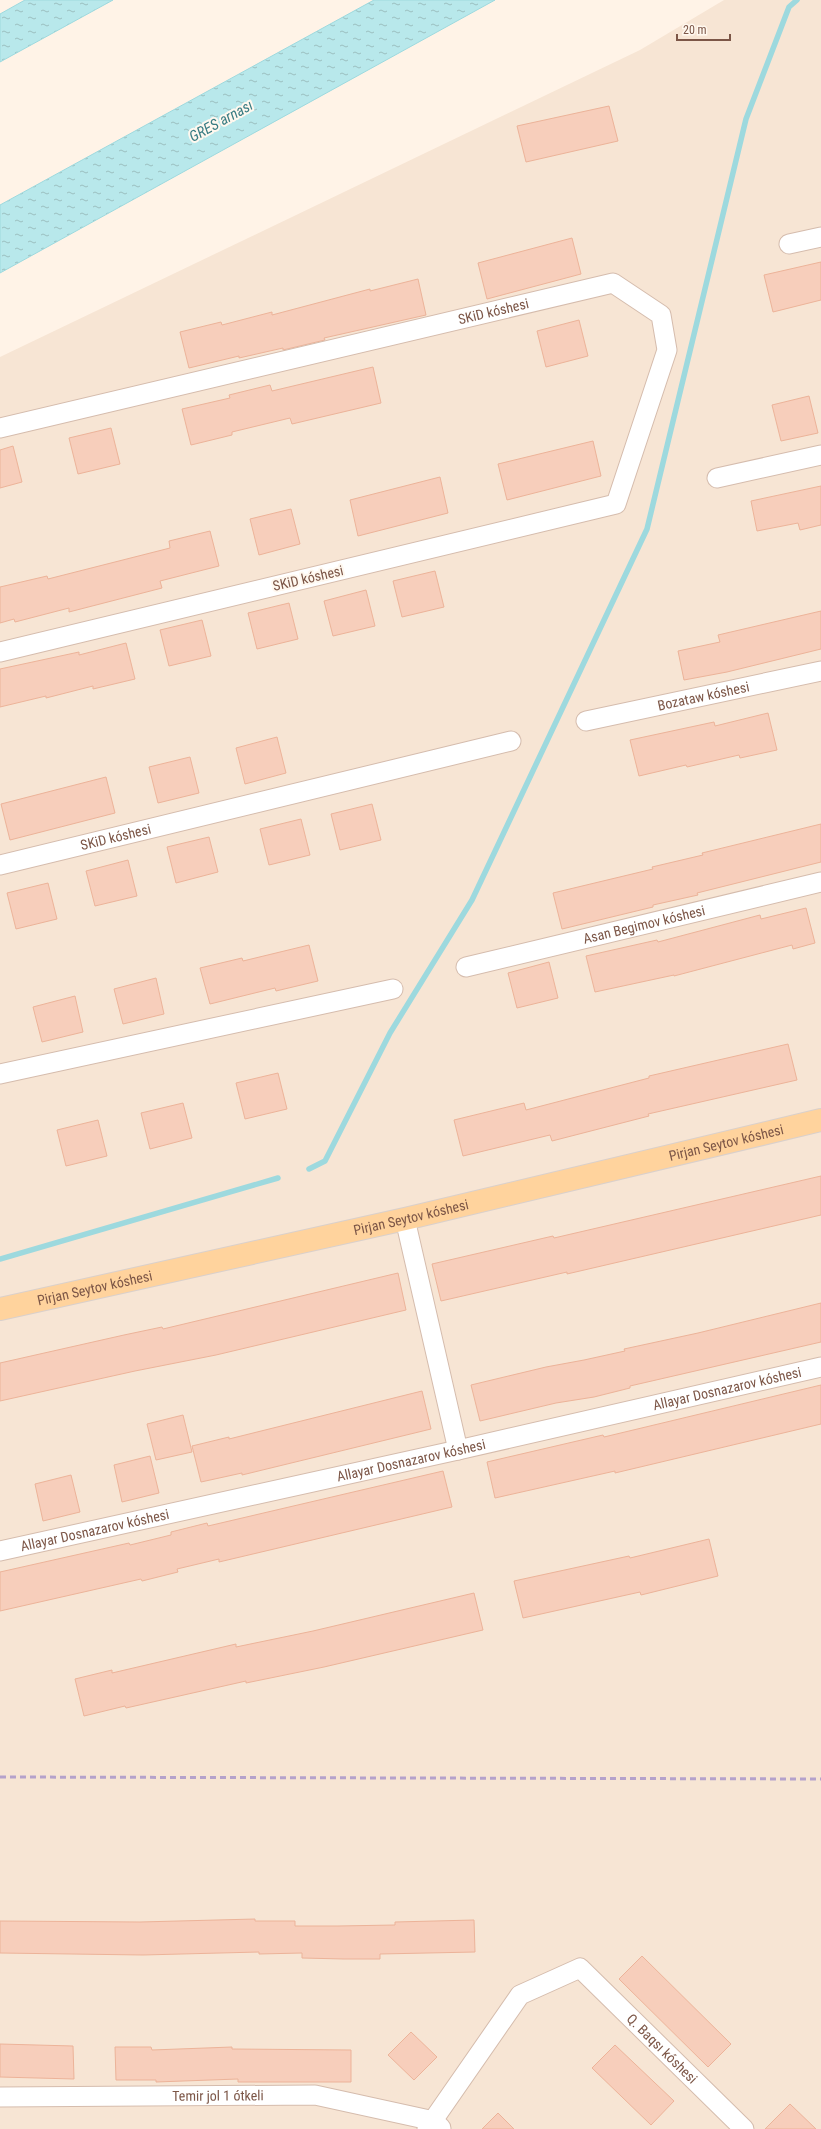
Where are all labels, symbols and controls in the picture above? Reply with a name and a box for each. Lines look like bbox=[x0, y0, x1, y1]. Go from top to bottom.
scale bar bbox=[677, 16, 730, 42]
text: 20 m bbox=[683, 23, 707, 37]
water label: GRES arnası bbox=[186, 96, 256, 146]
street label: SKiD kóshesi bbox=[457, 295, 530, 327]
street label: SKiD kóshesi bbox=[271, 562, 345, 594]
street label: Bozataw kóshesi bbox=[656, 678, 751, 714]
street label: SKiD kóshesi bbox=[79, 821, 153, 853]
street label: Asan Begimov kóshesi bbox=[581, 902, 707, 947]
street label: Pirjan Seytov kóshesi bbox=[667, 1121, 785, 1164]
street label: Pirjan Seytov kóshesi bbox=[352, 1196, 470, 1238]
street label: Pirjan Seytov kóshesi bbox=[36, 1267, 154, 1309]
street label: Allayar Dosnazarov kóshesi bbox=[651, 1364, 803, 1413]
street label: Allayar Dosnazarov kóshesi bbox=[335, 1436, 487, 1484]
street label: Allayar Dosnazarov kóshesi bbox=[19, 1506, 171, 1554]
street label: Q. Baqsı kóshesi bbox=[624, 2011, 701, 2087]
street label: Temir jol 1 ótkeli bbox=[172, 2087, 264, 2104]

